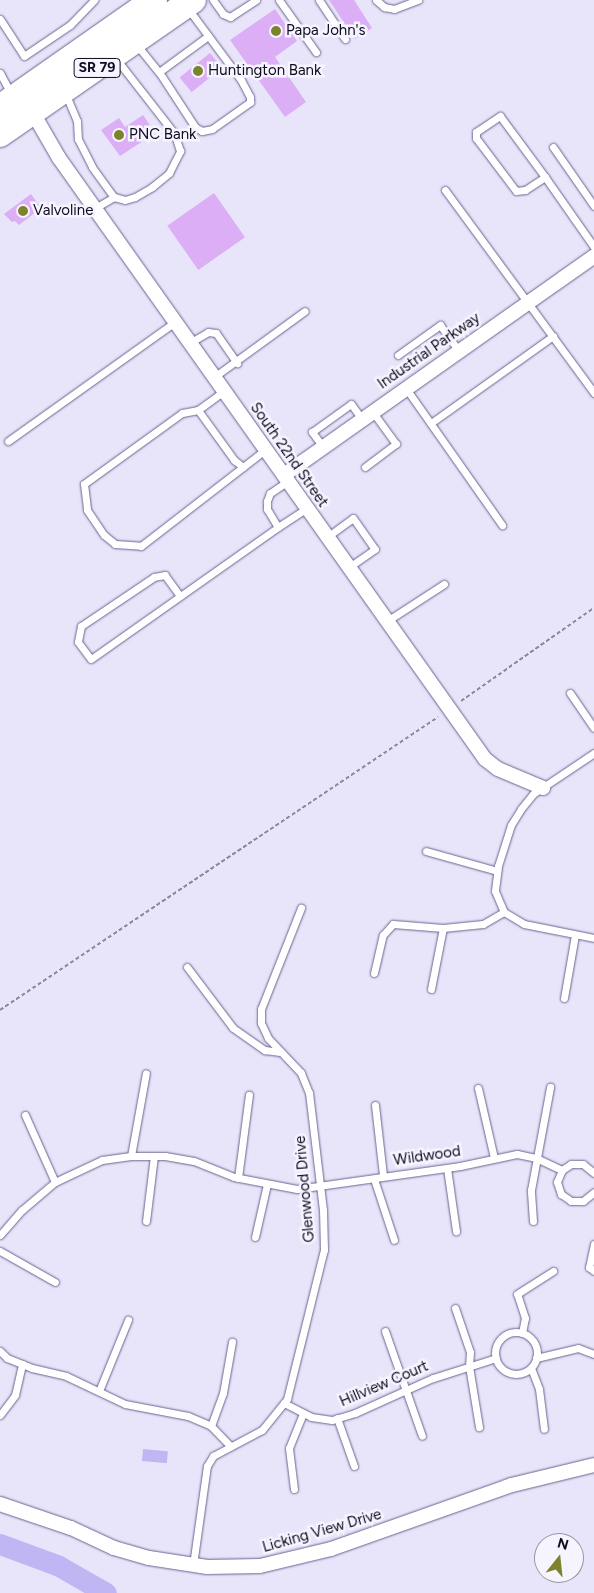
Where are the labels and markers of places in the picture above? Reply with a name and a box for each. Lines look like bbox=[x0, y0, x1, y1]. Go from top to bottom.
place label: Papa John's bbox=[286, 22, 366, 40]
marker: Papa John's bbox=[270, 25, 282, 37]
place label: Huntington Bank bbox=[208, 62, 321, 80]
marker: Huntington Bank bbox=[192, 65, 204, 77]
place label: PNC Bank bbox=[129, 126, 196, 144]
marker: PNC Bank bbox=[113, 129, 125, 141]
place label: Valvoline bbox=[33, 202, 93, 220]
marker: Valvoline bbox=[17, 205, 29, 217]

